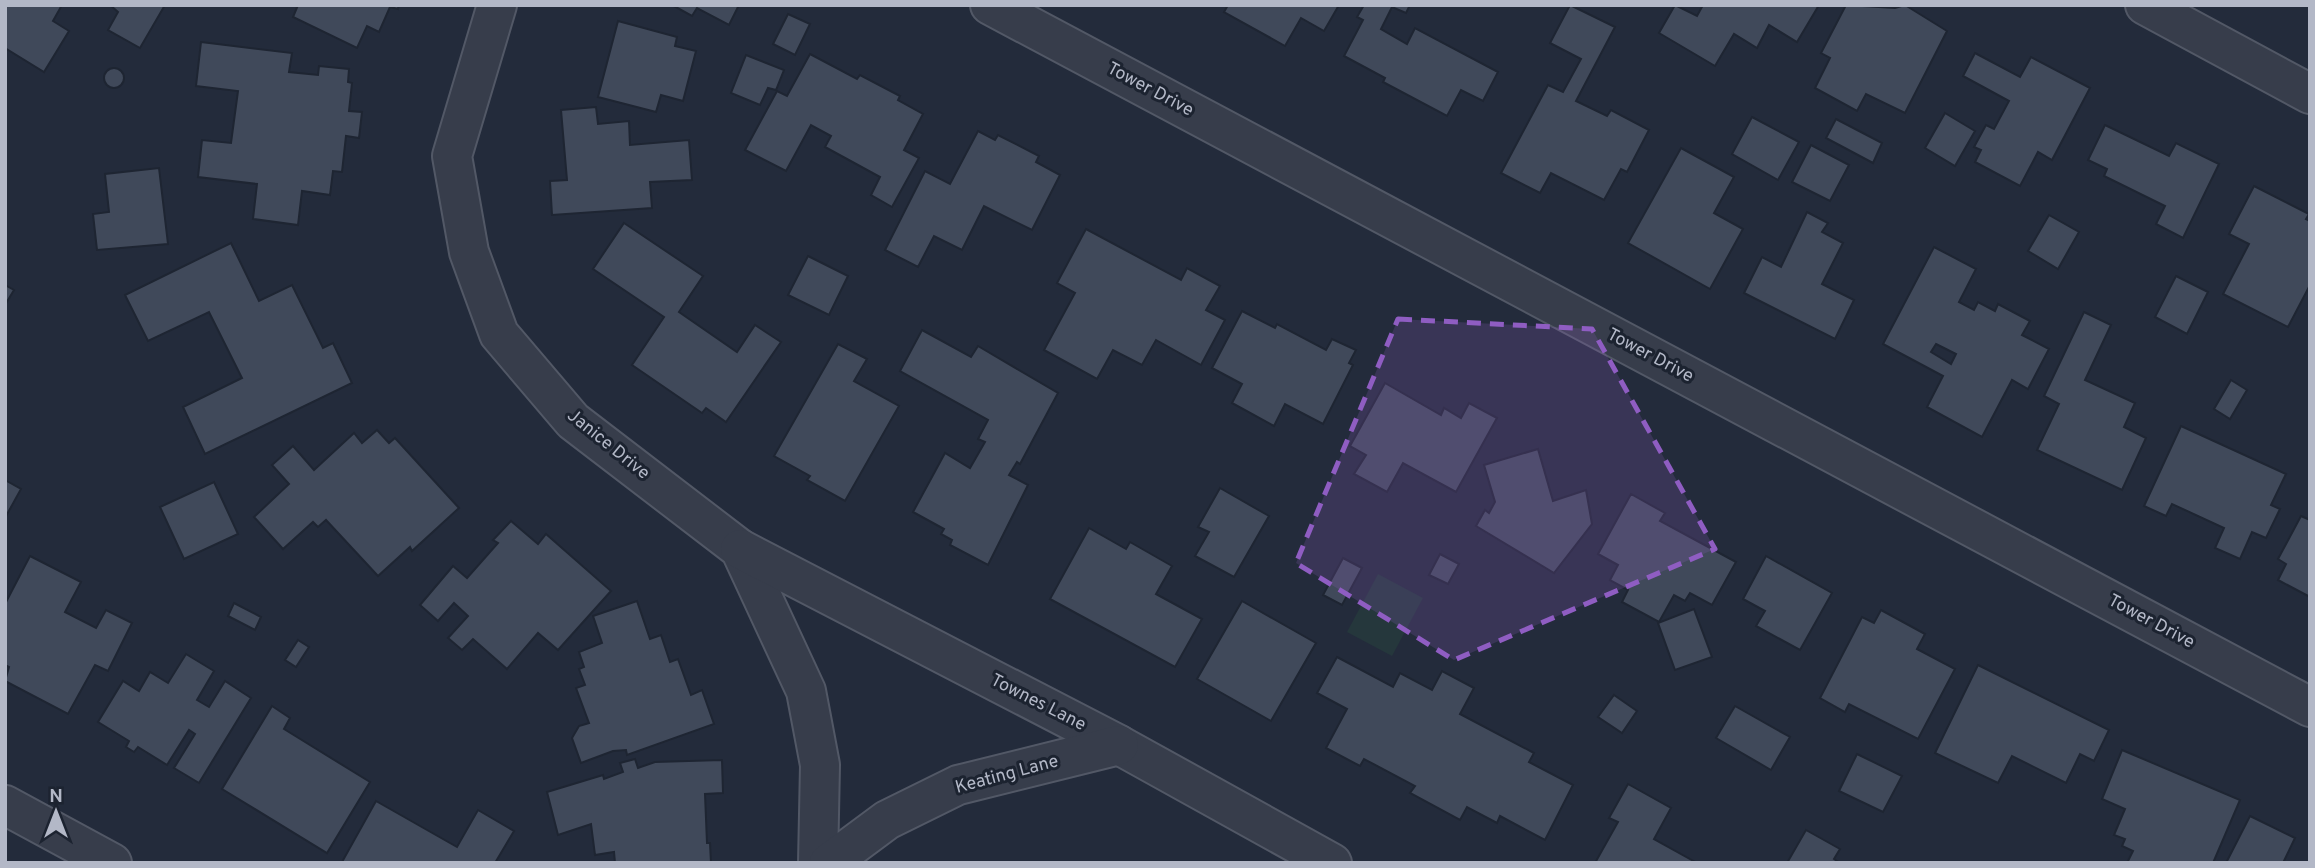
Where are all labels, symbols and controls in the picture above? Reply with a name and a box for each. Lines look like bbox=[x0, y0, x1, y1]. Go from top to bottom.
street label: Tower Drive bbox=[1103, 58, 1197, 122]
street label: Tower Drive bbox=[1603, 324, 1697, 388]
street label: Janice Drive bbox=[562, 405, 654, 485]
street label: Tower Drive bbox=[2104, 590, 2198, 654]
street label: Townes Lane bbox=[986, 669, 1090, 737]
street label: Keating Lane bbox=[953, 750, 1061, 800]
north arrow bbox=[21, 777, 91, 847]
text: N bbox=[49, 785, 63, 809]

